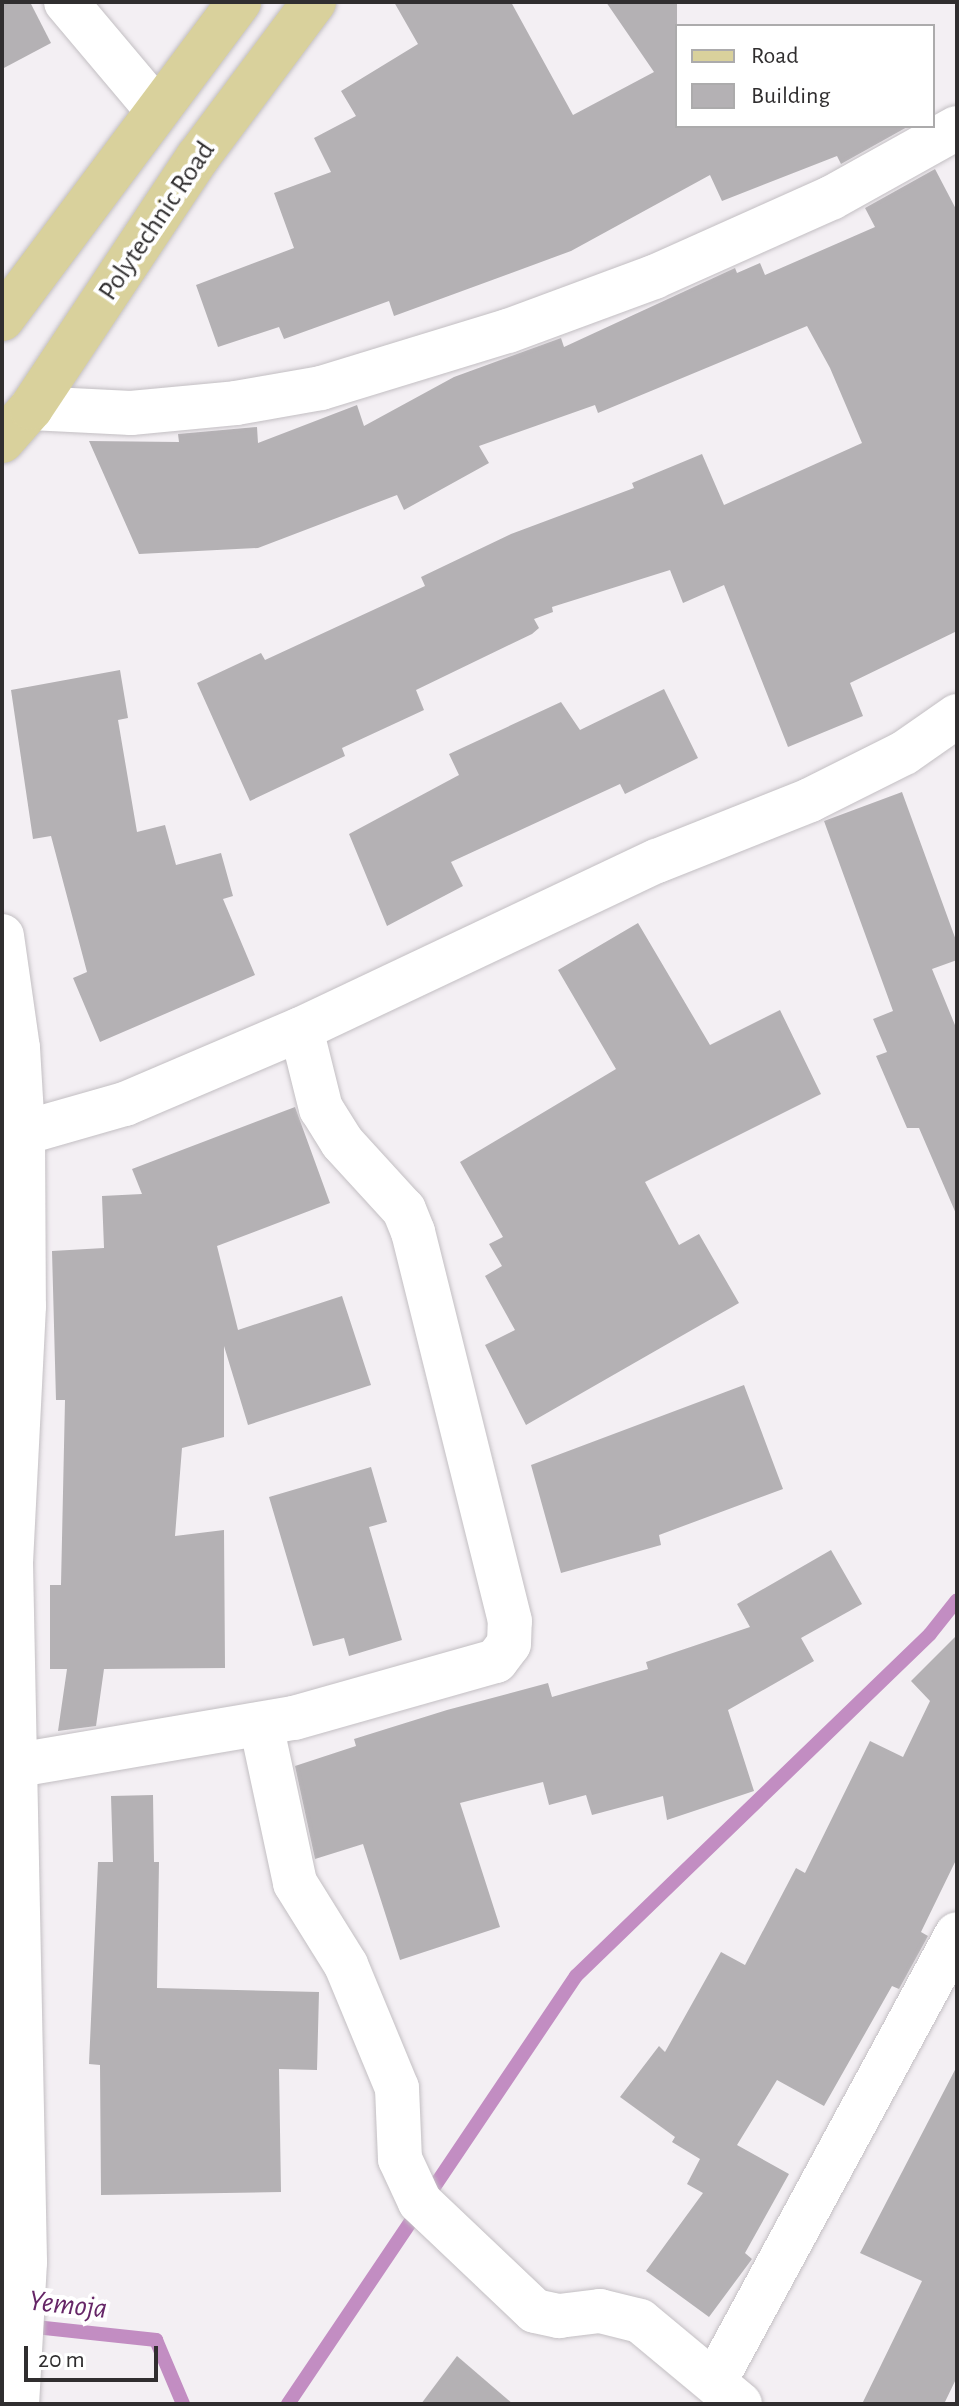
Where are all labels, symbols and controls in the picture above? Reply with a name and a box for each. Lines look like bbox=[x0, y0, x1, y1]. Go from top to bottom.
legend bbox=[675, 24, 935, 128]
text: Road bbox=[751, 44, 799, 68]
text: Building bbox=[751, 84, 830, 108]
street label: Polytechnic Road bbox=[91, 135, 223, 307]
water label: Yemoja bbox=[27, 2283, 109, 2327]
scale bar bbox=[28, 2330, 162, 2380]
text: 20 m bbox=[38, 2348, 85, 2372]

